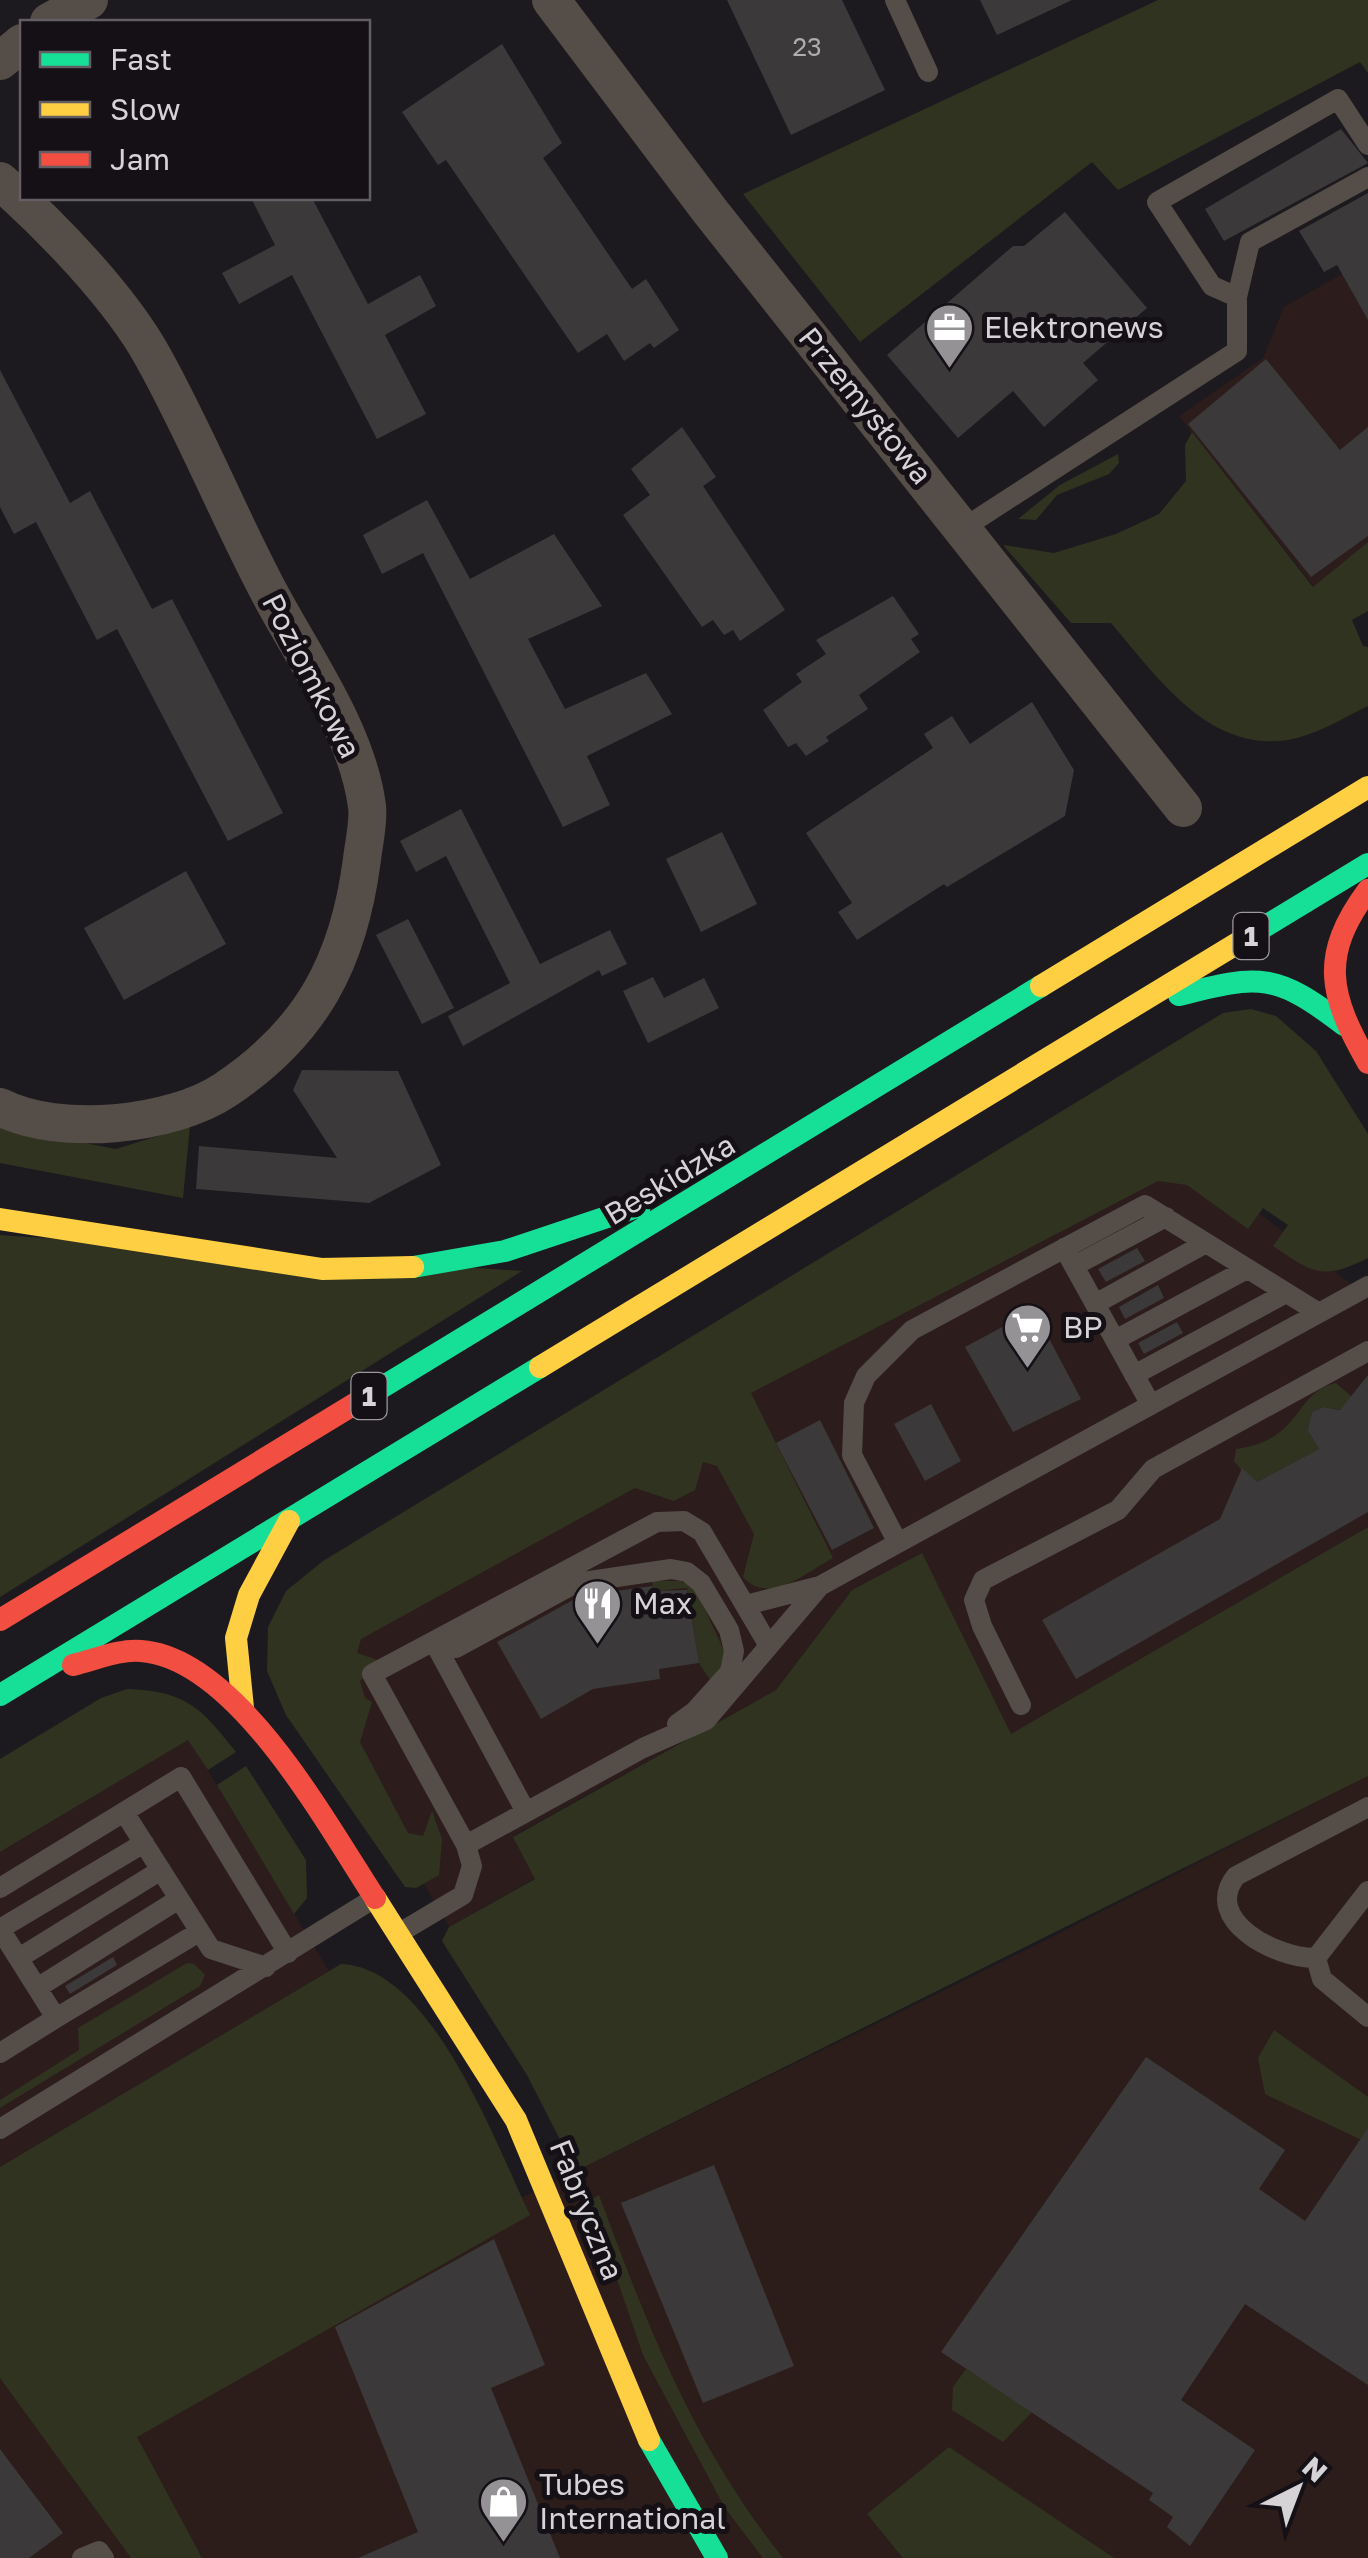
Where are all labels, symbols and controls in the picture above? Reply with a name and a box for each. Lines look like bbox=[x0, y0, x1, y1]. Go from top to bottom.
legend bbox=[20, 20, 370, 200]
house number: 23 bbox=[792, 31, 822, 62]
text: Fast bbox=[110, 41, 172, 77]
text: Slow bbox=[110, 91, 181, 127]
text: Jam bbox=[110, 141, 170, 177]
office icon: Elektronews bbox=[923, 302, 975, 370]
place label: Elektronews bbox=[984, 309, 1164, 345]
street label: Przemysłowa bbox=[792, 320, 940, 491]
street label: Poziomkowa bbox=[255, 587, 369, 764]
road number: 1 bbox=[1234, 913, 1268, 959]
street label: Beskidzka bbox=[598, 1126, 741, 1232]
supermarket icon: BP bbox=[1002, 1302, 1054, 1370]
place label: BP bbox=[1063, 1309, 1103, 1345]
road number: 1 bbox=[352, 1373, 386, 1419]
restaurant icon: Max bbox=[572, 1578, 624, 1646]
place label: Max bbox=[633, 1585, 692, 1621]
street label: Fabryczna bbox=[542, 2134, 631, 2285]
north arrow bbox=[1248, 2438, 1348, 2538]
text: N bbox=[1296, 2450, 1334, 2488]
place label: Tubes International bbox=[539, 2466, 726, 2536]
shop icon: Tubes International bbox=[478, 2476, 530, 2544]

